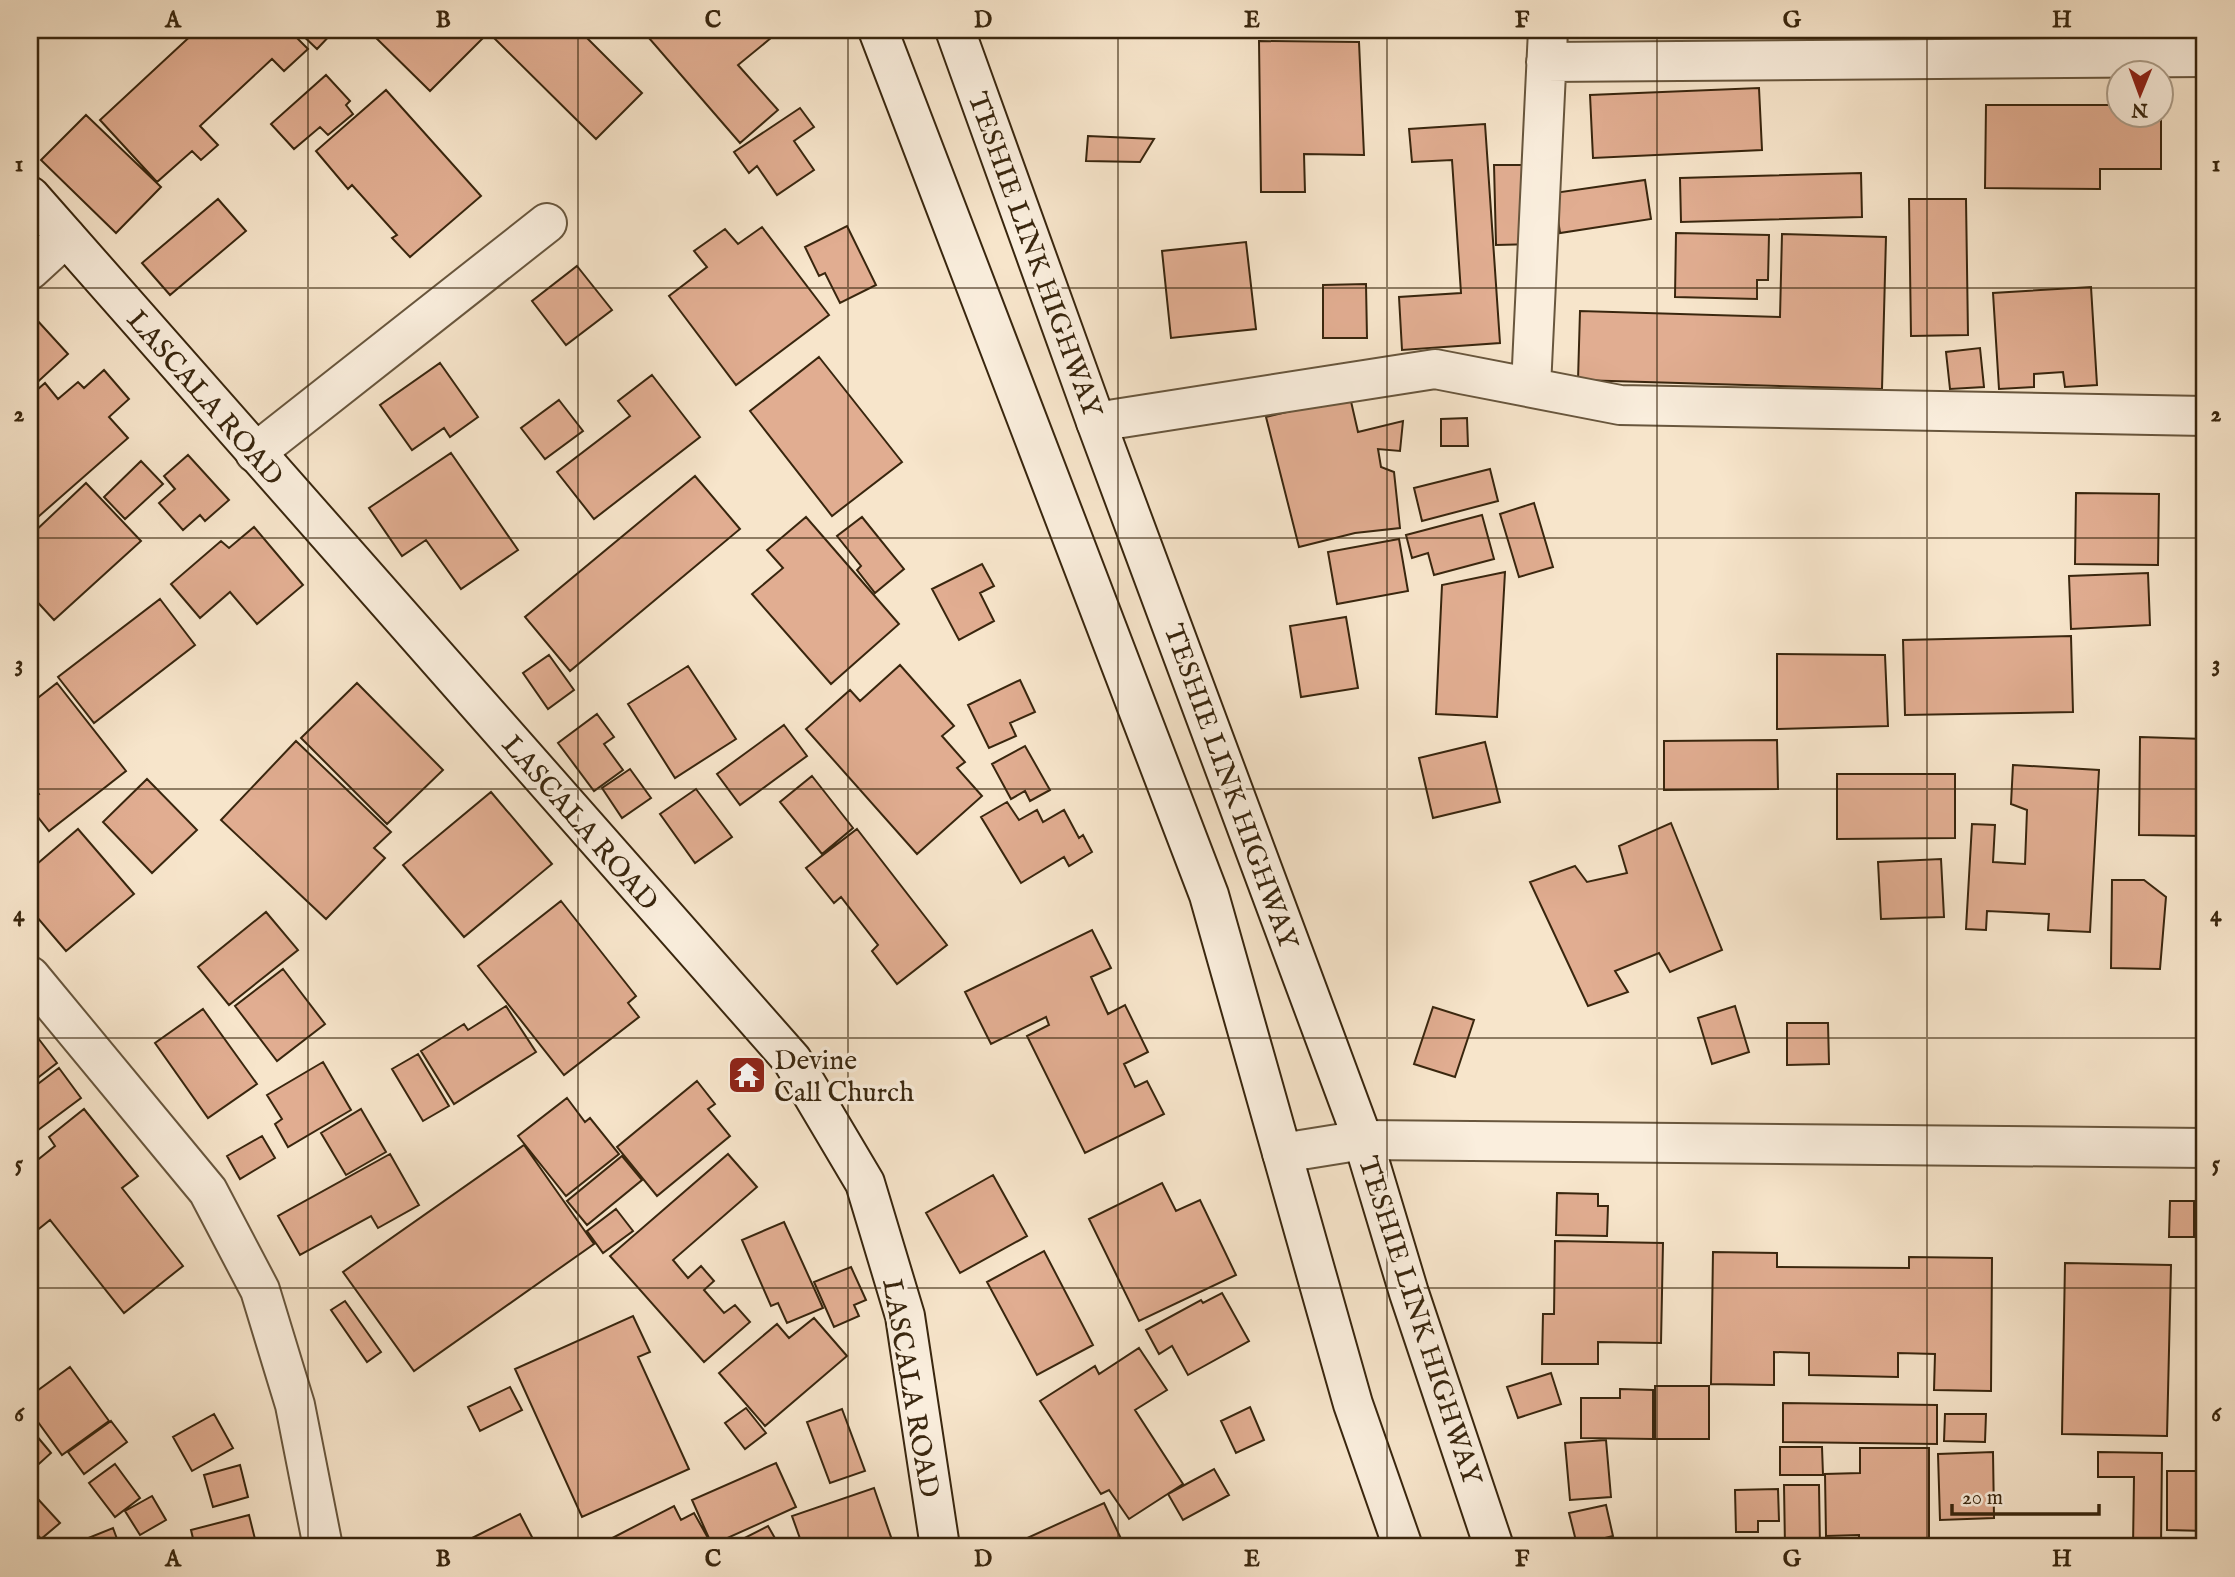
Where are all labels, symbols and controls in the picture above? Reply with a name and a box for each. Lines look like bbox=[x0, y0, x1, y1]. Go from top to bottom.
text: A bbox=[164, 6, 182, 35]
text: B bbox=[435, 6, 451, 35]
text: C bbox=[705, 6, 722, 35]
text: D bbox=[974, 6, 992, 35]
text: E bbox=[1244, 6, 1260, 35]
text: F bbox=[1515, 6, 1530, 35]
text: G bbox=[1783, 6, 1802, 35]
text: H bbox=[2052, 6, 2072, 35]
north arrow bbox=[2106, 60, 2176, 130]
street label: TESHIE LINK HIGHWAY bbox=[959, 88, 1109, 424]
text: N bbox=[2131, 97, 2149, 121]
text: 1 bbox=[15, 150, 23, 179]
text: 1 bbox=[2212, 150, 2220, 179]
street label: LASCALA ROAD bbox=[118, 304, 290, 494]
text: 2 bbox=[14, 400, 25, 429]
text: 2 bbox=[2211, 400, 2222, 429]
street label: TESHIE LINK HIGHWAY bbox=[1155, 620, 1305, 956]
text: 3 bbox=[15, 650, 23, 679]
text: 3 bbox=[2212, 650, 2220, 679]
street label: LASCALA ROAD bbox=[493, 729, 665, 919]
text: 4 bbox=[13, 900, 25, 929]
text: 4 bbox=[2210, 900, 2222, 929]
place label: Devine Call Church bbox=[774, 1044, 914, 1111]
temple icon: Devine Call Church bbox=[726, 1054, 768, 1096]
text: 5 bbox=[15, 1150, 24, 1179]
text: 5 bbox=[2212, 1150, 2221, 1179]
street label: TESHIE LINK HIGHWAY bbox=[1349, 1152, 1489, 1491]
street label: LASCALA ROAD bbox=[873, 1276, 946, 1501]
text: 6 bbox=[14, 1400, 25, 1429]
text: 6 bbox=[2211, 1400, 2222, 1429]
scale bar bbox=[1952, 1472, 2098, 1516]
text: 20 m bbox=[1962, 1485, 2003, 1512]
text: A bbox=[164, 1545, 182, 1574]
text: B bbox=[435, 1545, 451, 1574]
text: C bbox=[705, 1545, 722, 1574]
text: D bbox=[974, 1545, 992, 1574]
text: E bbox=[1244, 1545, 1260, 1574]
text: F bbox=[1515, 1545, 1530, 1574]
text: G bbox=[1783, 1545, 1802, 1574]
text: H bbox=[2052, 1545, 2072, 1574]

